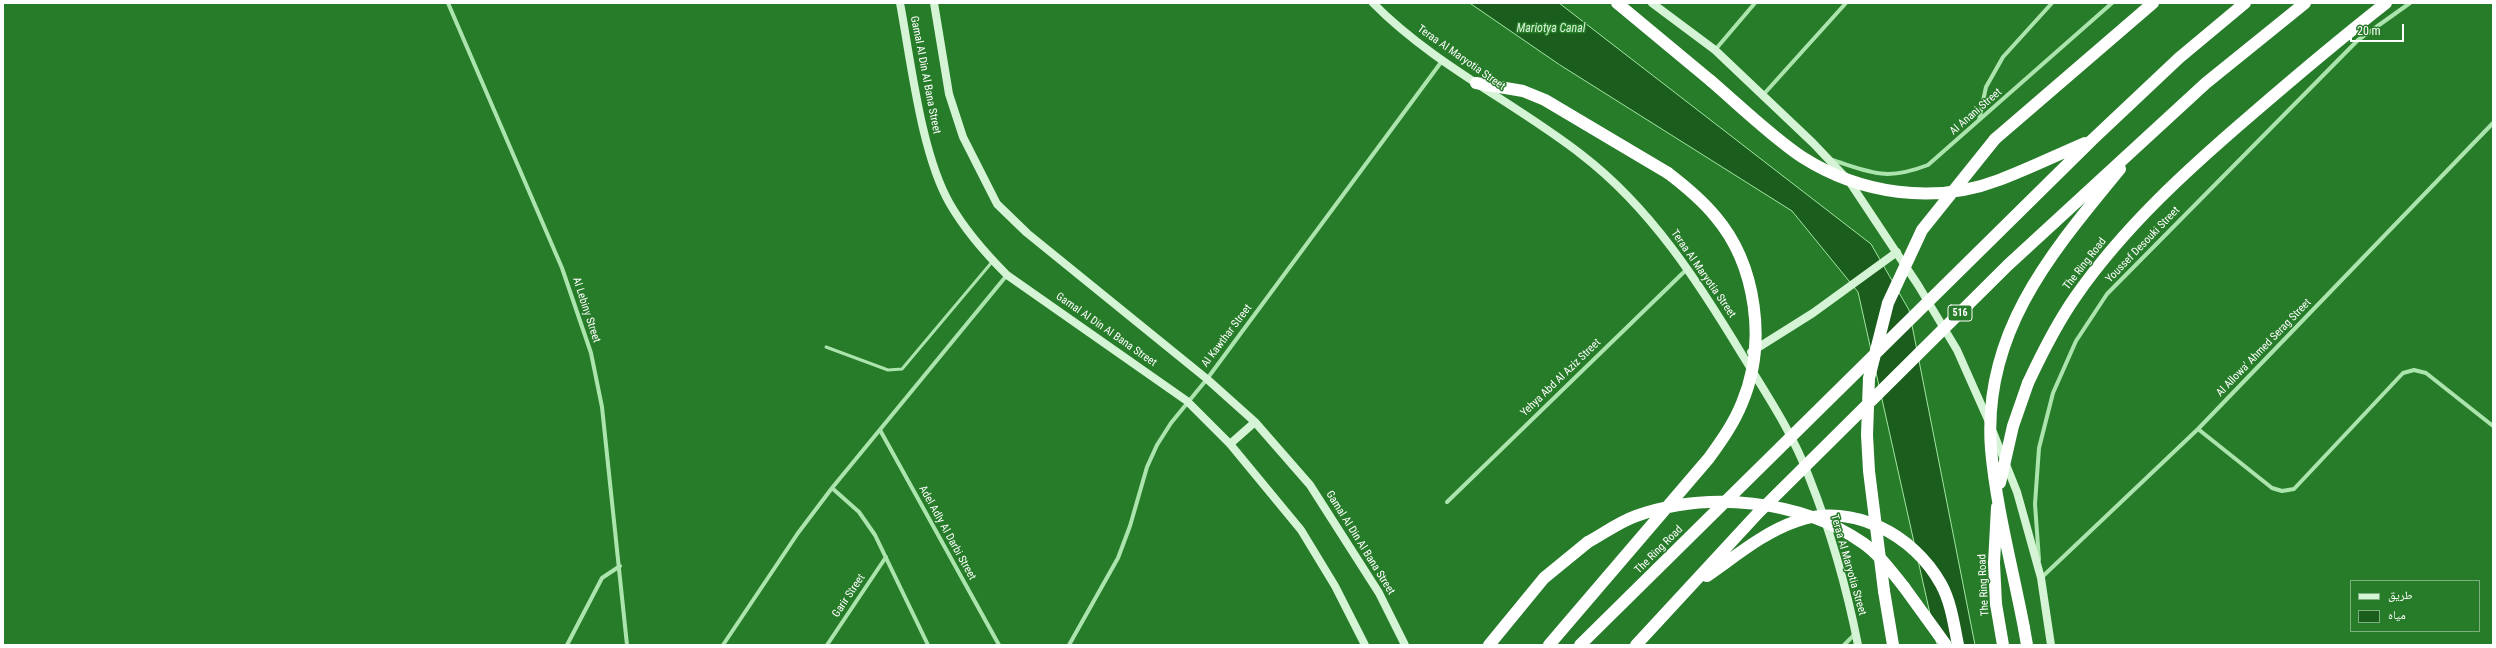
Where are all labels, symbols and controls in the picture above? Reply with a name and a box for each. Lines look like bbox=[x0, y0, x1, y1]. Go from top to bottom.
street label: Gamal Al Din Al Bana Street bbox=[907, 15, 943, 135]
scale bar bbox=[2352, 16, 2406, 42]
water label: Mariotya Canal bbox=[1516, 22, 1586, 36]
street label: Teraa Al Maryotia Street bbox=[1414, 23, 1508, 93]
text: 20 m bbox=[2357, 24, 2381, 38]
street label: Al Anani Street bbox=[1947, 86, 2005, 138]
street label: Youssef Desouki Street bbox=[2103, 204, 2183, 286]
street label: Teraa Al Maryotia Street bbox=[1668, 227, 1738, 321]
street label: The Ring Road bbox=[2061, 235, 2109, 293]
street label: Al Lebiny Street bbox=[569, 276, 603, 344]
street label: Gamal Al Din Al Bana Street bbox=[1053, 290, 1159, 370]
street label: Al Allowa' Ahmed Serag Street bbox=[2214, 296, 2314, 400]
street label: Al Kawthar Street bbox=[1199, 302, 1255, 370]
road number: 516 bbox=[1948, 305, 1972, 321]
street label: Yehya Abd Al Aziz Street bbox=[1518, 336, 1604, 420]
street label: Adel Adly Al Darbi Street bbox=[916, 483, 978, 583]
street label: Gamal Al Din Al Bana Street bbox=[1323, 489, 1397, 597]
street label: Teraa Al Maryotia Street bbox=[1827, 513, 1869, 617]
street label: The Ring Road bbox=[1632, 523, 1686, 577]
street label: The Ring Road bbox=[1976, 553, 1992, 617]
street label: Garir Street bbox=[830, 572, 868, 620]
legend bbox=[2350, 580, 2480, 632]
text: طريق bbox=[2388, 588, 2413, 602]
text: مياه bbox=[2388, 608, 2406, 622]

